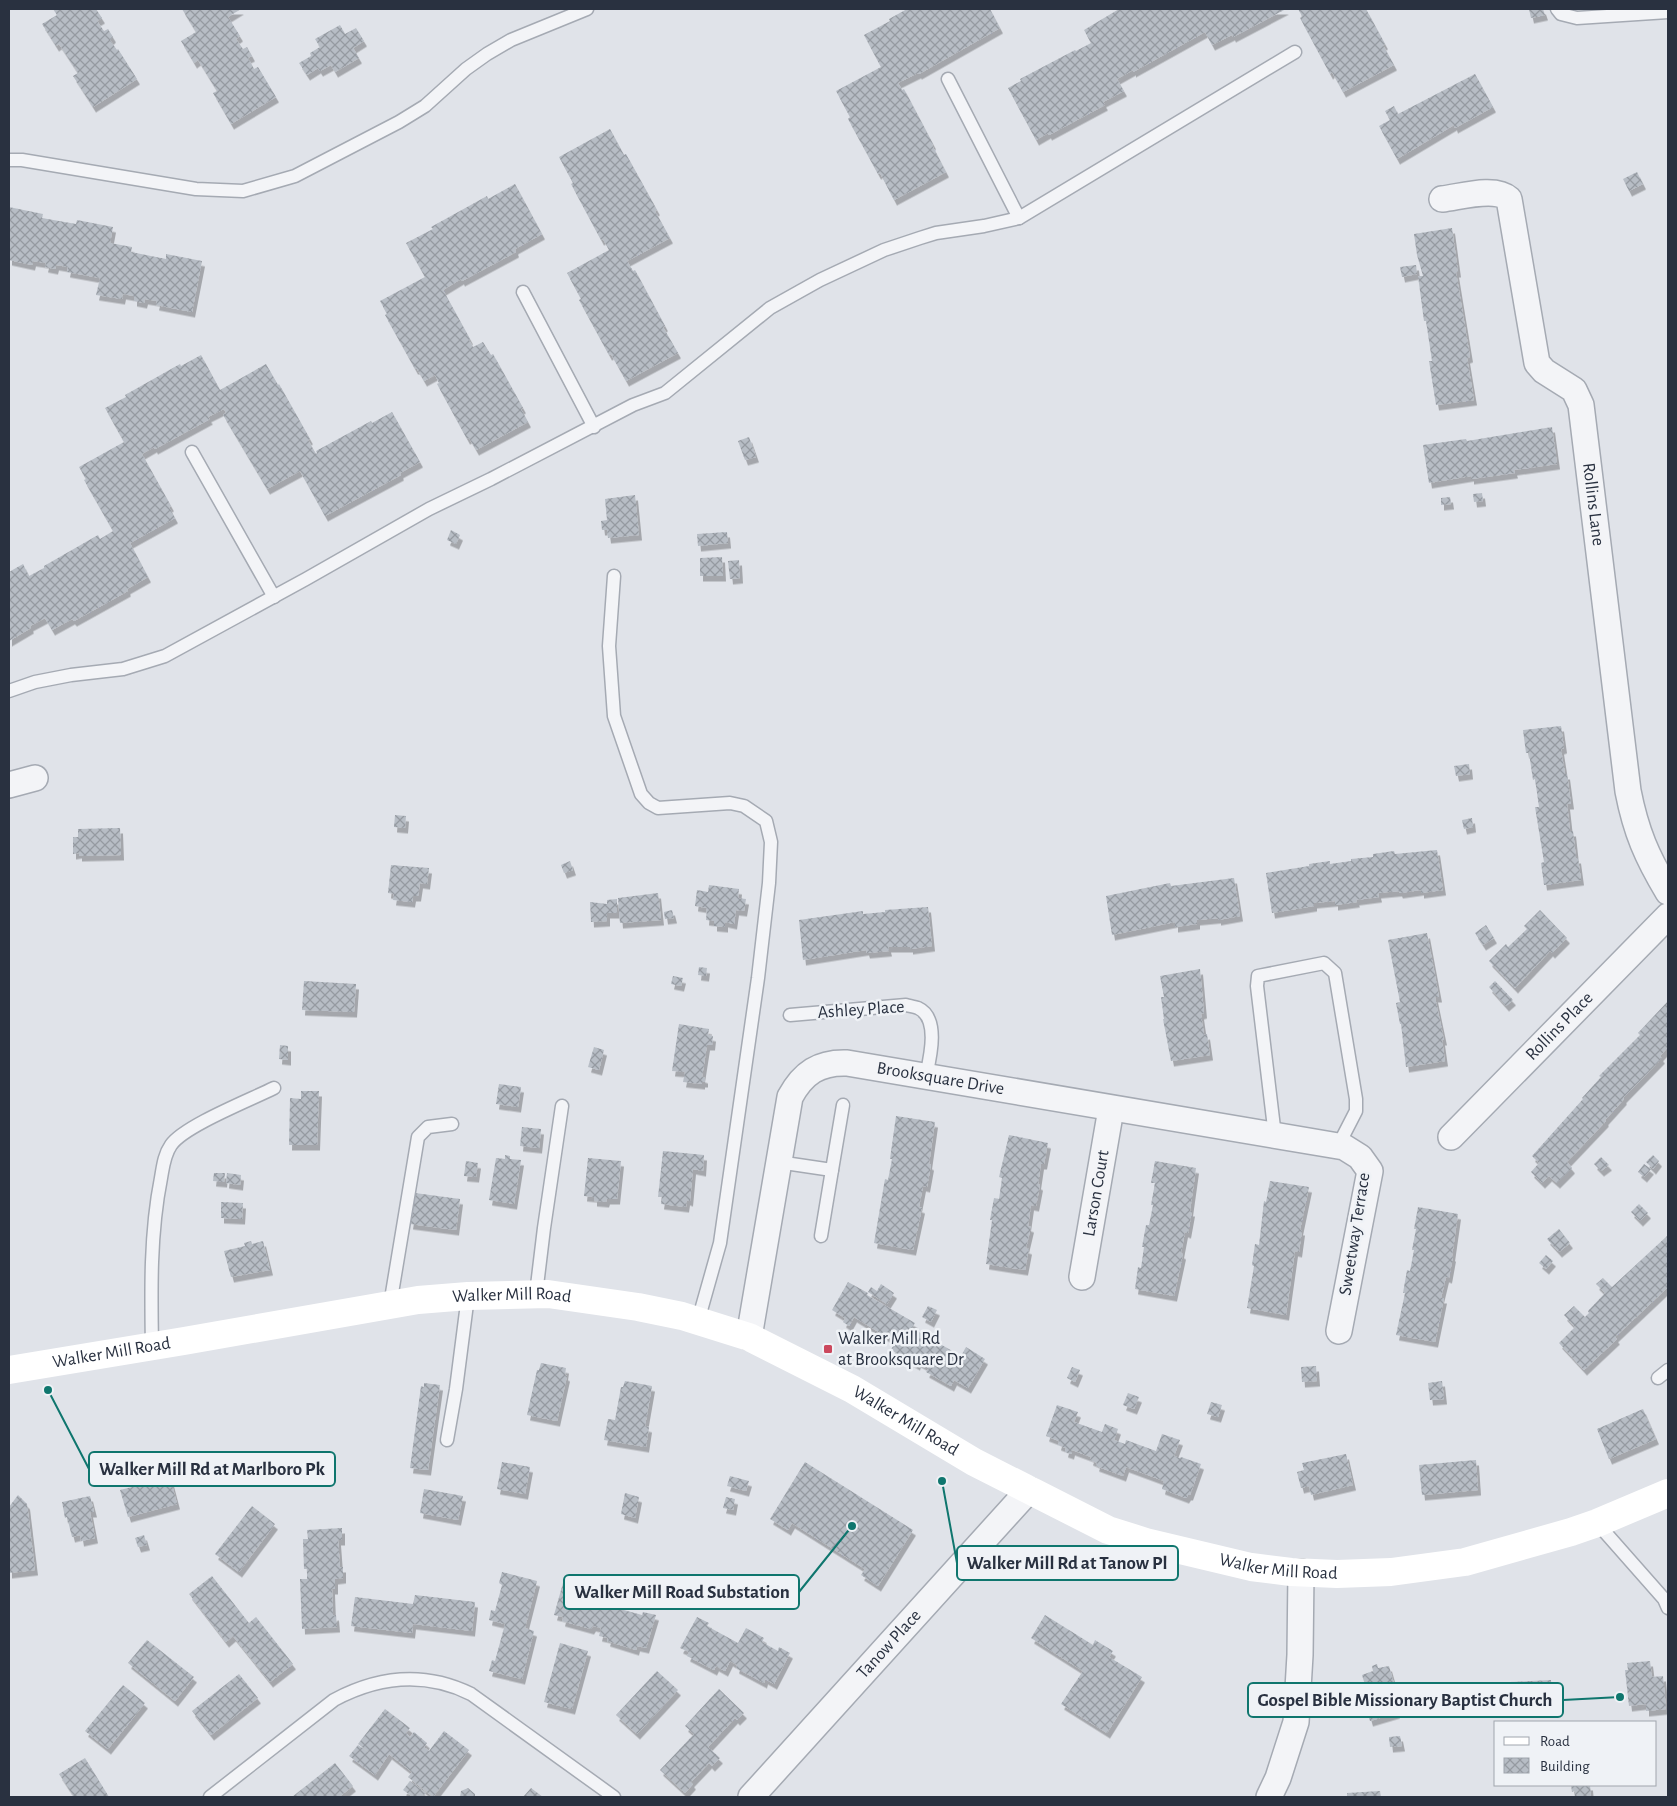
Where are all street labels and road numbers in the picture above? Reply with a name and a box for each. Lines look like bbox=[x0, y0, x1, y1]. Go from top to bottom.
street label: Rollins Lane bbox=[1579, 462, 1607, 547]
street label: Rollins Place bbox=[1522, 989, 1597, 1064]
street label: Ashley Place bbox=[817, 998, 905, 1022]
street label: Brooksquare Drive bbox=[875, 1059, 1006, 1098]
street label: Larson Court bbox=[1080, 1148, 1113, 1238]
street label: Sweetway Terrace bbox=[1336, 1171, 1374, 1297]
street label: Walker Mill Road bbox=[452, 1285, 573, 1306]
street label: Walker Mill Road bbox=[51, 1334, 172, 1372]
street label: Walker Mill Road bbox=[850, 1383, 961, 1459]
street label: Walker Mill Road bbox=[1217, 1551, 1338, 1583]
street label: Tanow Place bbox=[854, 1606, 925, 1682]

